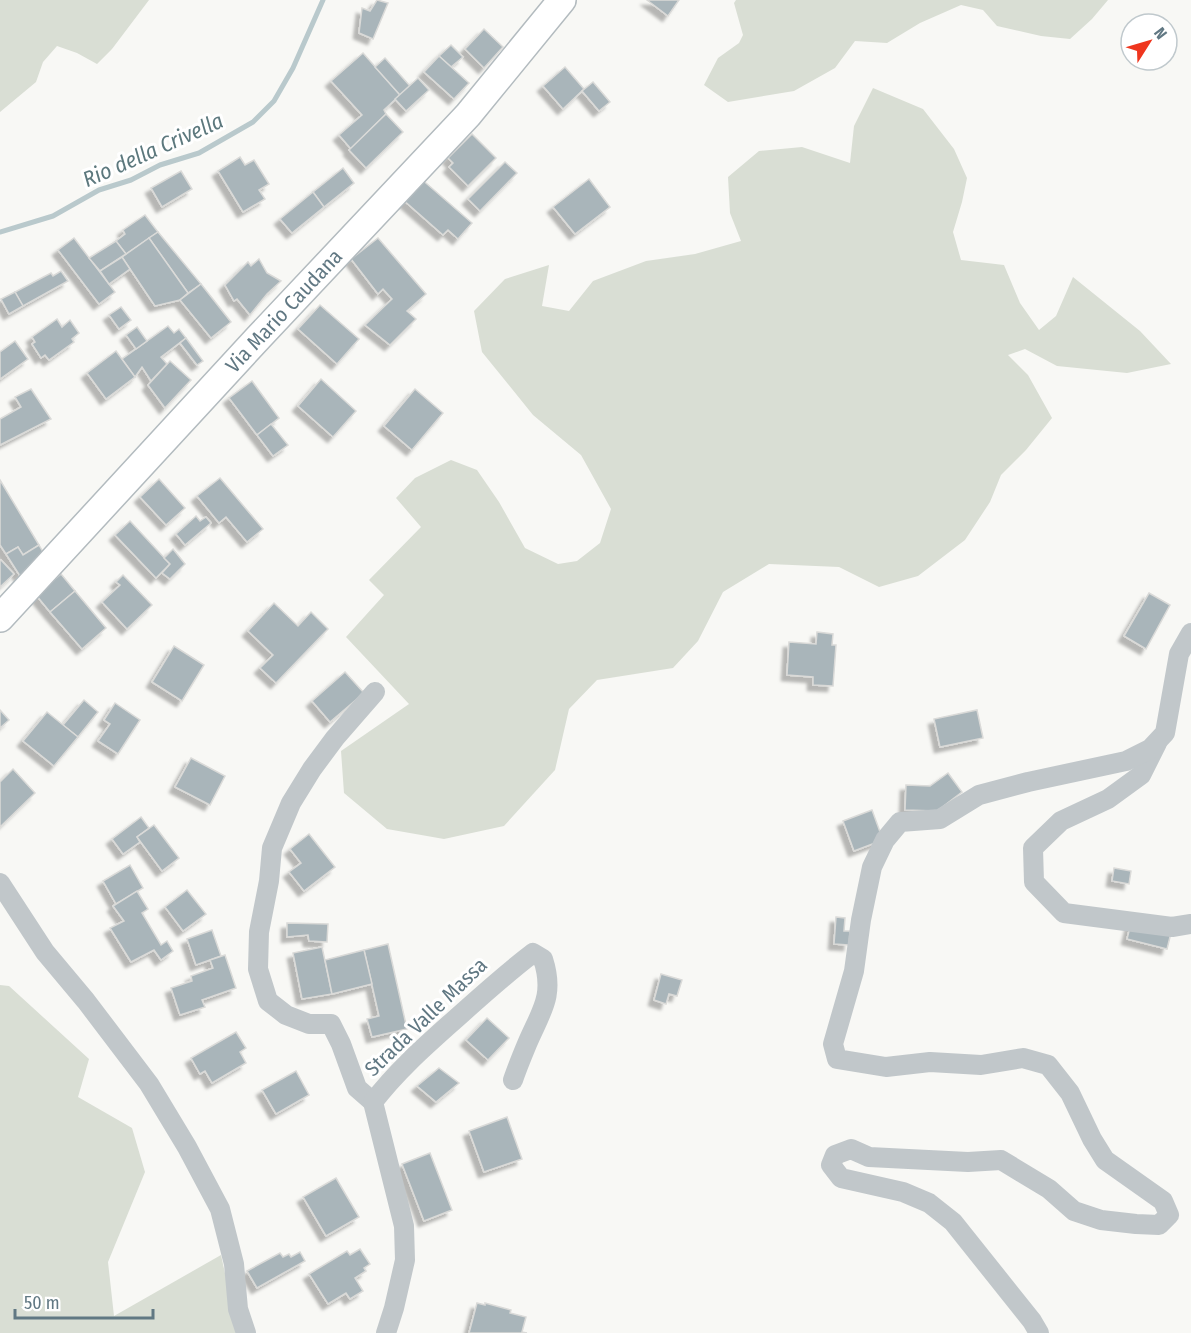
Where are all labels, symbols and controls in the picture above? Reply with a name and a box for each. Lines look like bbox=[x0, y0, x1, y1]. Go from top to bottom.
north arrow bbox=[1119, 12, 1179, 72]
text: N bbox=[1150, 24, 1171, 43]
water label: Rio della Crivella bbox=[79, 107, 227, 193]
street label: Via Mario Caudana bbox=[220, 244, 348, 378]
street label: Strada Valle Massa bbox=[359, 952, 493, 1082]
scale bar bbox=[15, 1282, 153, 1320]
text: 50 m bbox=[24, 1292, 60, 1314]

